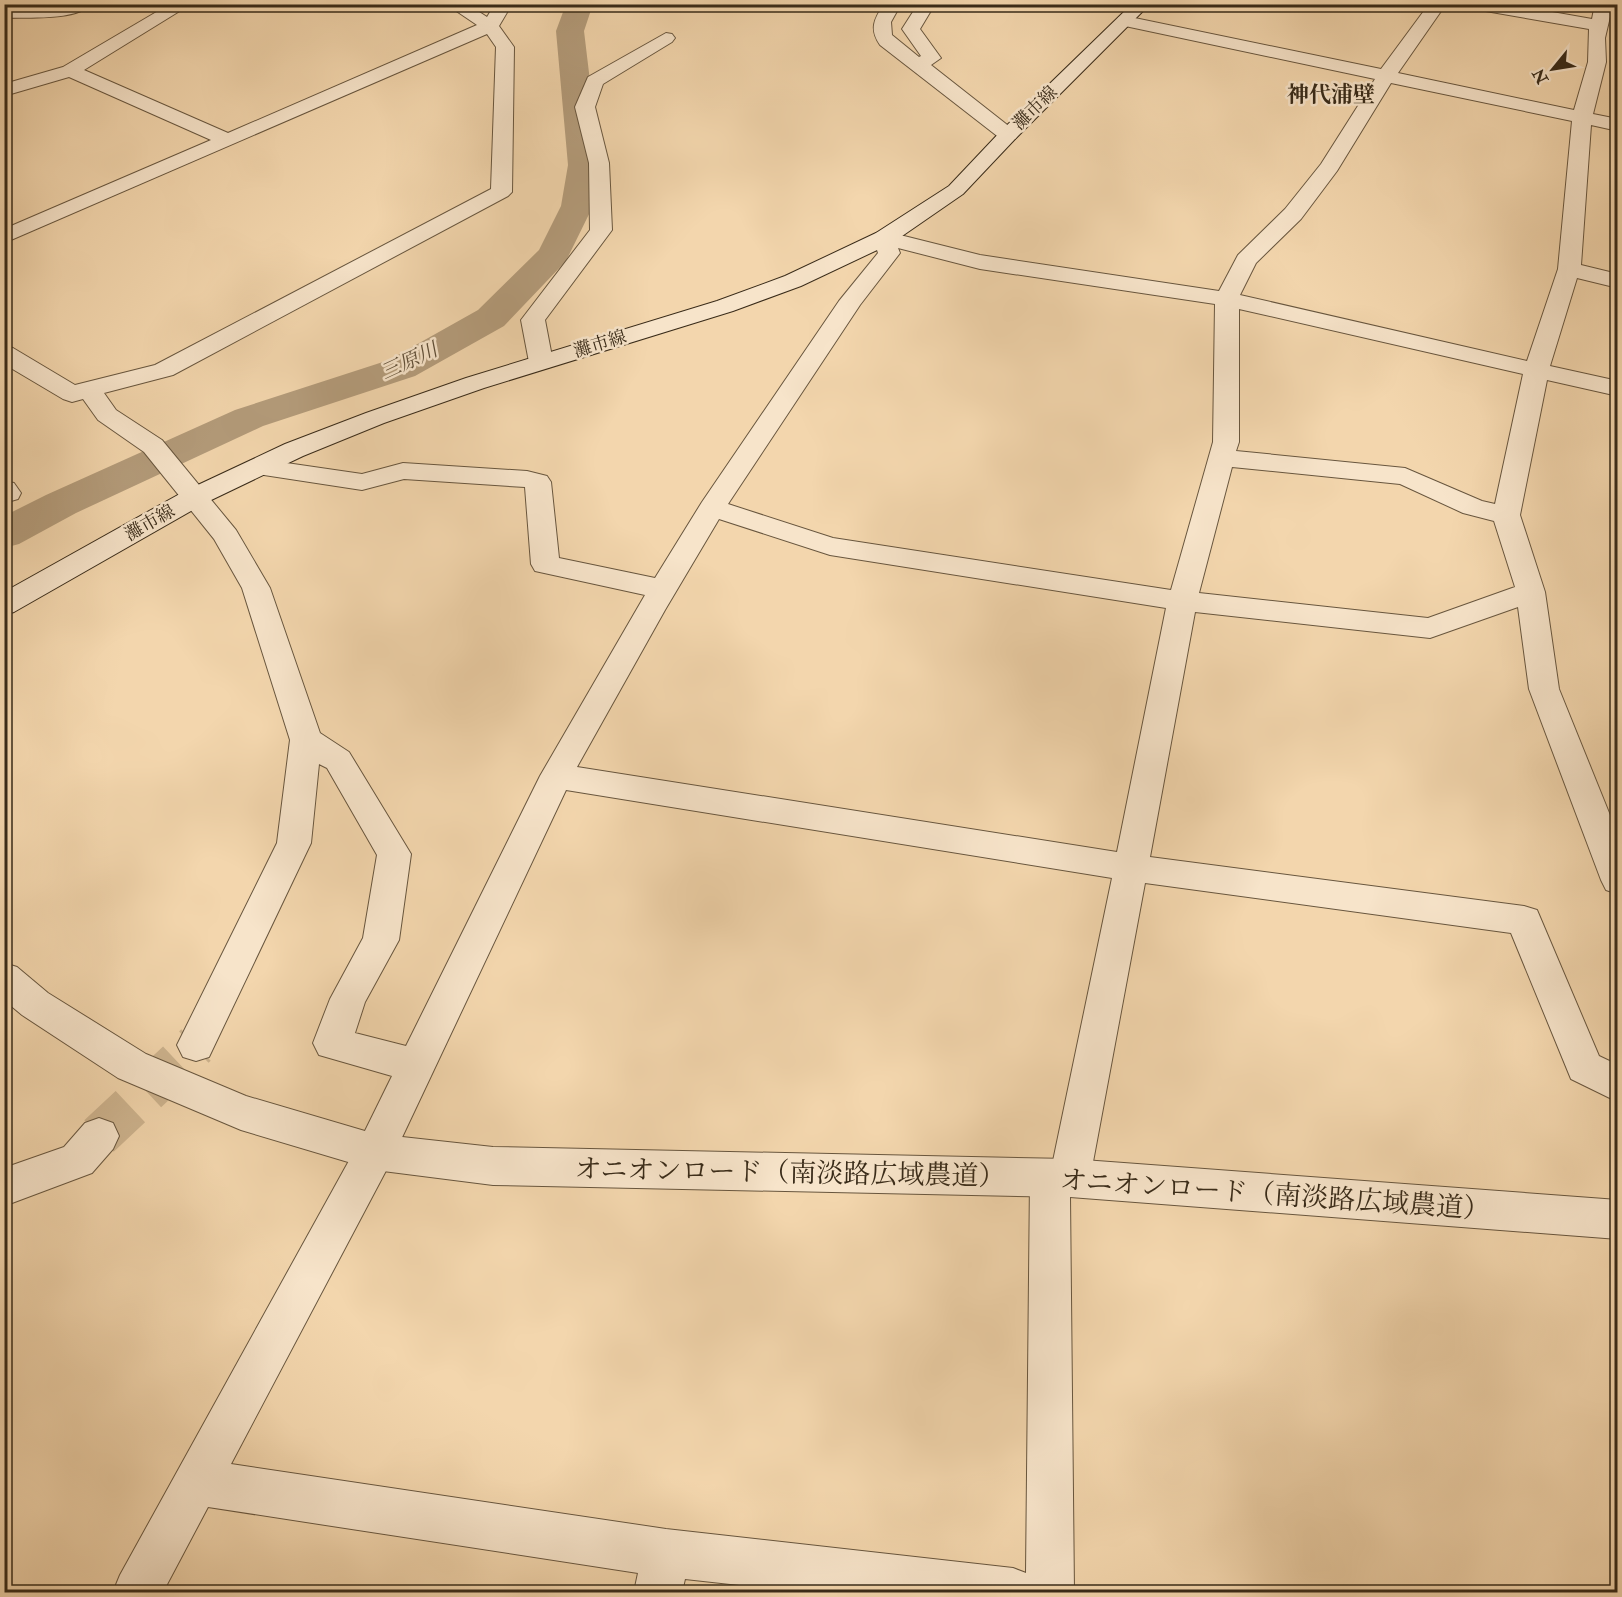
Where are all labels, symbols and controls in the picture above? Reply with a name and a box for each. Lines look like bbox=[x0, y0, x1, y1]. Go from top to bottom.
north arrow bbox=[1523, 39, 1583, 99]
text: N bbox=[1528, 64, 1554, 88]
street label: 灘市線 bbox=[1008, 81, 1062, 135]
district label: 神代浦壁 bbox=[1287, 81, 1375, 109]
street label: 灘市線 bbox=[571, 325, 629, 363]
water label: 三原川 bbox=[377, 336, 443, 385]
street label: 灘市線 bbox=[121, 500, 179, 546]
street label: オニオンロード（南淡路広域農道） bbox=[574, 1153, 1006, 1193]
street label: オニオンロード（南淡路広域農道） bbox=[1059, 1164, 1491, 1226]

